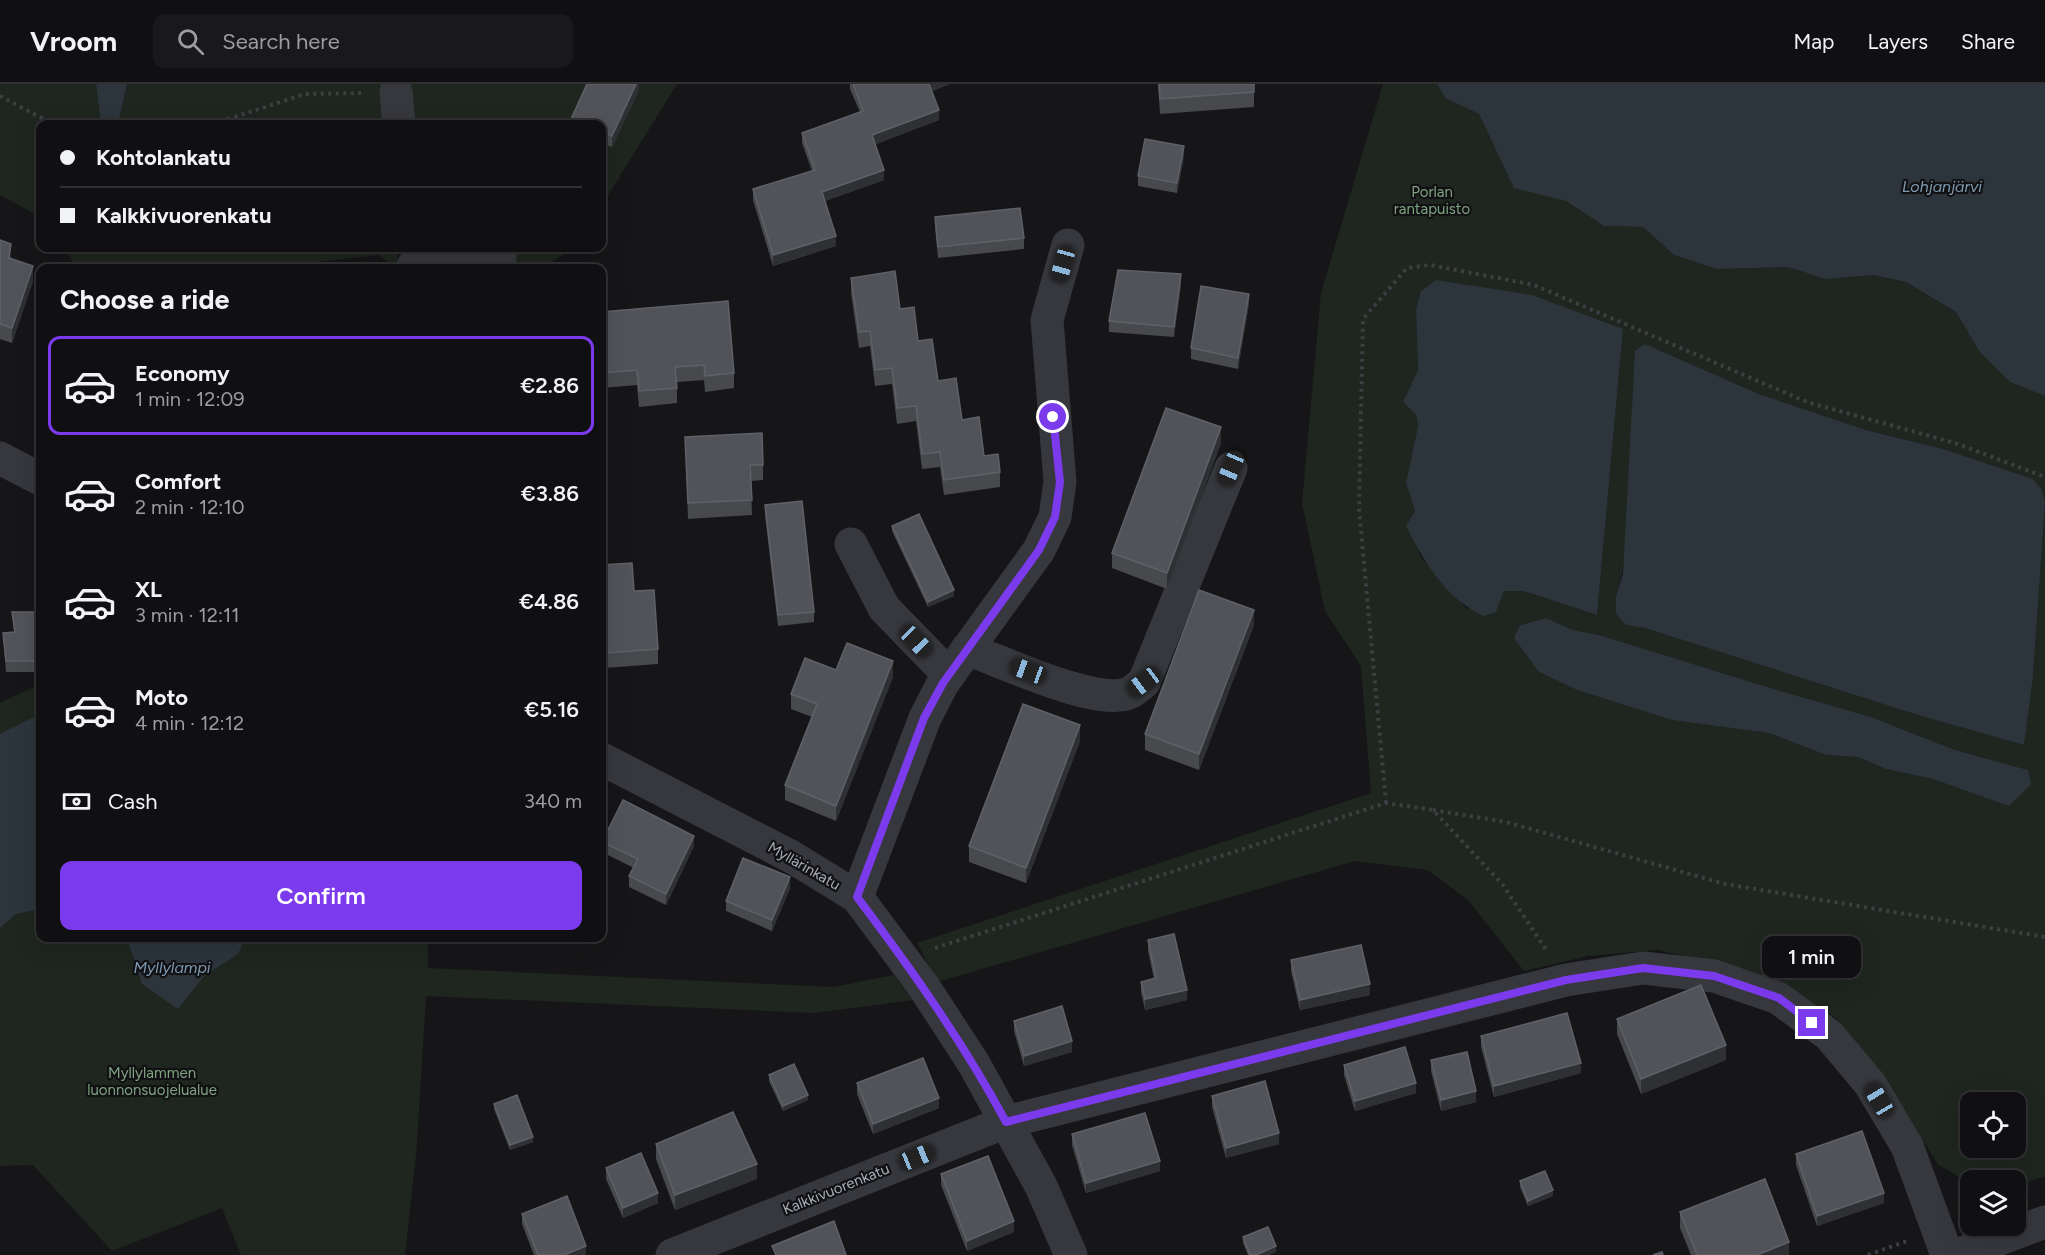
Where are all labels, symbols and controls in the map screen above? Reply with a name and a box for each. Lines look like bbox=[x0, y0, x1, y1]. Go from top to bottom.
search box bbox=[153, 14, 573, 68]
text: Vroom bbox=[30, 24, 117, 58]
icon: search bbox=[174, 25, 207, 58]
text: Search here bbox=[222, 28, 340, 55]
text: Map bbox=[1794, 29, 1834, 54]
text: Layers bbox=[1867, 29, 1928, 54]
text: Share bbox=[1961, 29, 2015, 54]
text: Kohtolankatu bbox=[96, 144, 231, 171]
water label: Lohjanjärvi bbox=[1902, 177, 1982, 196]
park label: Porlan rantapuisto bbox=[1394, 183, 1470, 218]
text: Kalkkivuorenkatu bbox=[96, 202, 271, 229]
car bbox=[1049, 244, 1077, 284]
text: Choose a ride bbox=[60, 283, 229, 316]
icon: car bbox=[63, 359, 117, 413]
text: Economy bbox=[135, 360, 230, 387]
text: €2.86 bbox=[520, 372, 579, 399]
text: 1 min · 12:09 bbox=[135, 387, 245, 411]
route start bbox=[1039, 403, 1066, 430]
car bbox=[1216, 448, 1246, 488]
icon: car bbox=[63, 467, 117, 521]
text: Comfort bbox=[135, 468, 221, 495]
text: €3.86 bbox=[521, 480, 579, 507]
text: 2 min · 12:10 bbox=[135, 495, 244, 519]
icon: car bbox=[63, 575, 117, 629]
text: XL bbox=[135, 576, 162, 603]
text: €4.86 bbox=[519, 588, 579, 615]
text: 3 min · 12:11 bbox=[135, 603, 240, 627]
car bbox=[897, 622, 935, 660]
car bbox=[1008, 656, 1048, 686]
car bbox=[1124, 664, 1164, 700]
icon: car bbox=[63, 683, 117, 737]
text: Moto bbox=[135, 684, 188, 711]
text: €5.16 bbox=[524, 696, 579, 723]
text: 4 min · 12:12 bbox=[135, 711, 244, 735]
icon: cash bbox=[60, 785, 93, 818]
text: Cash bbox=[108, 788, 158, 815]
text: 340 m bbox=[524, 789, 582, 813]
street label: Myllärinkatu bbox=[765, 838, 843, 894]
button: Confirm bbox=[60, 861, 582, 930]
callout: 1 min bbox=[1762, 936, 1862, 978]
text: 1 min bbox=[1788, 945, 1835, 969]
water label: Myllylampi bbox=[133, 958, 211, 977]
route end bbox=[1798, 1009, 1825, 1036]
park label: Myllylammen luonnonsuojelualue bbox=[87, 1064, 217, 1099]
car bbox=[1862, 1080, 1896, 1120]
map controls bbox=[1960, 1092, 2026, 1236]
button: locate bbox=[1960, 1092, 2026, 1158]
car bbox=[897, 1142, 937, 1172]
street label: Kalkkivuorenkatu bbox=[780, 1159, 892, 1219]
button: layers bbox=[1960, 1170, 2026, 1236]

